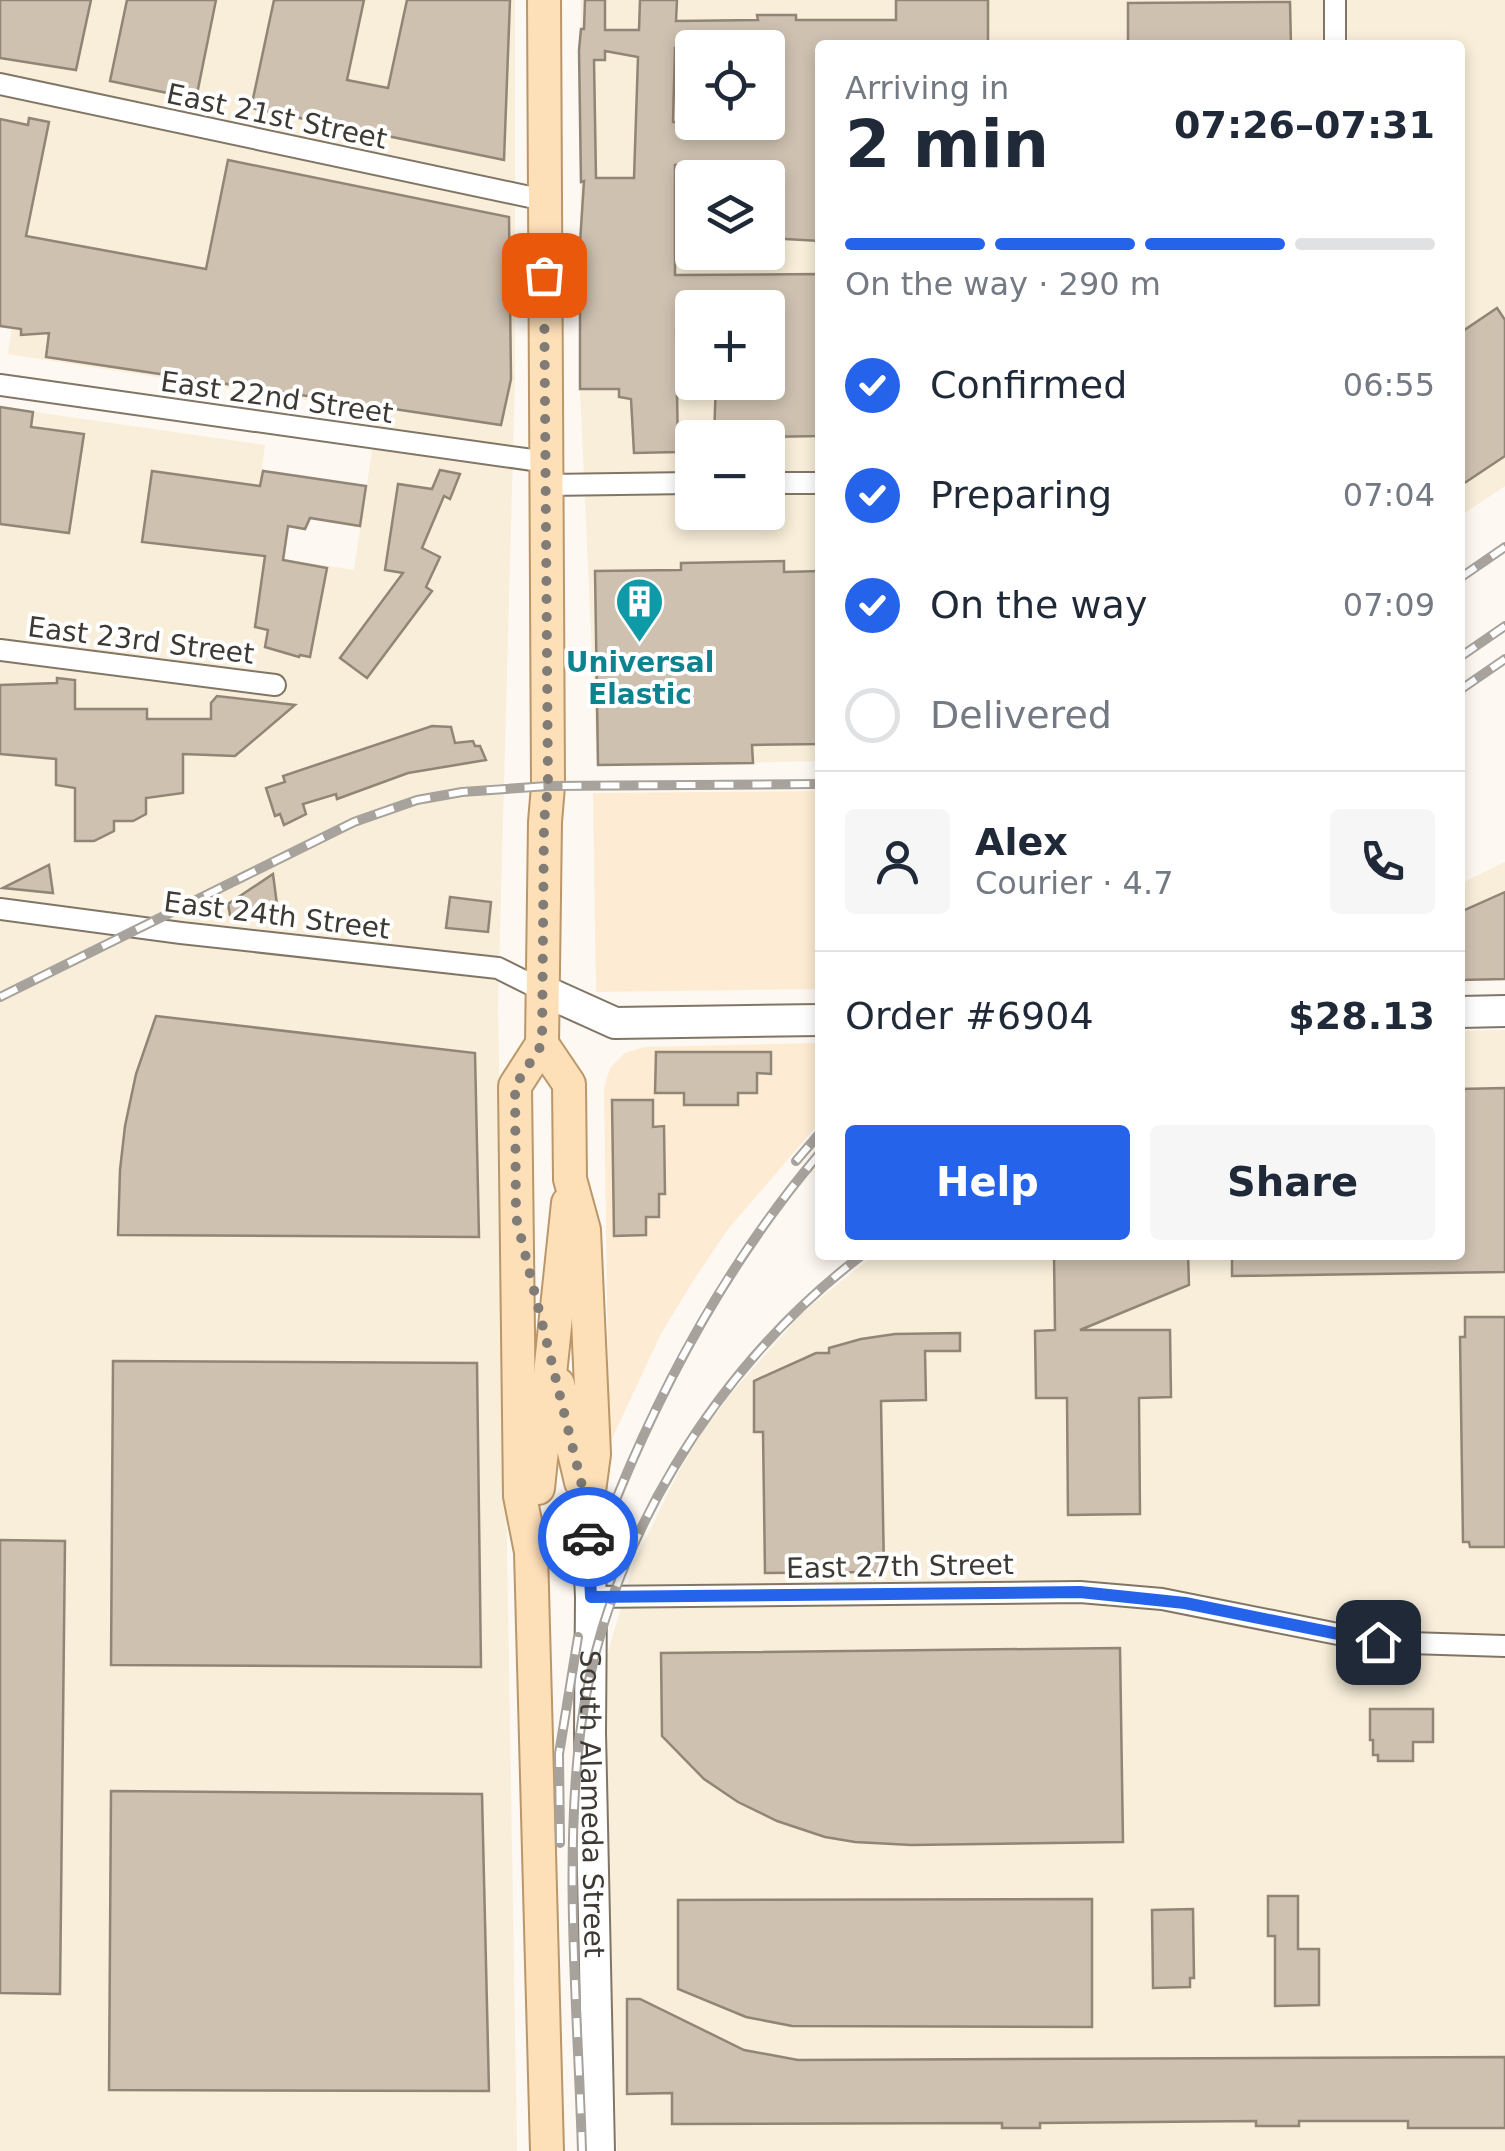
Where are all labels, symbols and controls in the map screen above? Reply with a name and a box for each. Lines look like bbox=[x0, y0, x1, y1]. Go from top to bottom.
map controls bbox=[675, 30, 785, 530]
button: locate bbox=[675, 30, 785, 140]
text: Arriving in bbox=[845, 69, 1009, 107]
street label: East 21st Street bbox=[164, 77, 390, 156]
text: 07:26–07:31 bbox=[1174, 103, 1435, 147]
text: 2 min bbox=[845, 107, 1049, 182]
button: layers bbox=[675, 160, 785, 270]
pin bbox=[502, 233, 587, 318]
icon: bag bbox=[517, 248, 572, 303]
text: On the way · 290 m bbox=[845, 265, 1161, 303]
button: + bbox=[675, 290, 785, 400]
icon: check bbox=[845, 358, 900, 413]
text: Confirmed bbox=[930, 363, 1127, 407]
street label: East 22nd Street bbox=[159, 365, 395, 430]
text: 06:55 bbox=[1343, 366, 1435, 404]
button: − bbox=[675, 420, 785, 530]
icon: check bbox=[845, 468, 900, 523]
text: Preparing bbox=[930, 473, 1112, 517]
text: 07:04 bbox=[1343, 476, 1435, 514]
building icon: Universal Elastic bbox=[614, 576, 666, 644]
icon: check bbox=[845, 578, 900, 633]
text: On the way bbox=[930, 583, 1147, 627]
text: 07:09 bbox=[1343, 586, 1435, 624]
street label: East 23rd Street bbox=[26, 610, 256, 671]
place label: Universal Elastic bbox=[566, 646, 714, 711]
text: Delivered bbox=[930, 693, 1112, 737]
button: person bbox=[845, 809, 950, 914]
button: phone bbox=[1330, 809, 1435, 914]
text: Alex bbox=[975, 820, 1068, 864]
text: Courier · 4.7 bbox=[975, 864, 1174, 902]
street label: East 24th Street bbox=[162, 885, 392, 946]
text: Order #6904 bbox=[845, 994, 1094, 1038]
text: $28.13 bbox=[1288, 994, 1435, 1038]
button: Help bbox=[845, 1125, 1130, 1240]
button: Share bbox=[1150, 1125, 1435, 1240]
courier bbox=[538, 1487, 638, 1587]
icon: car bbox=[561, 1510, 616, 1565]
street label: East 27th Street bbox=[786, 1548, 1014, 1585]
pin bbox=[1336, 1600, 1421, 1685]
icon: home bbox=[1351, 1615, 1406, 1670]
street label: South Alameda Street bbox=[573, 1650, 611, 1958]

